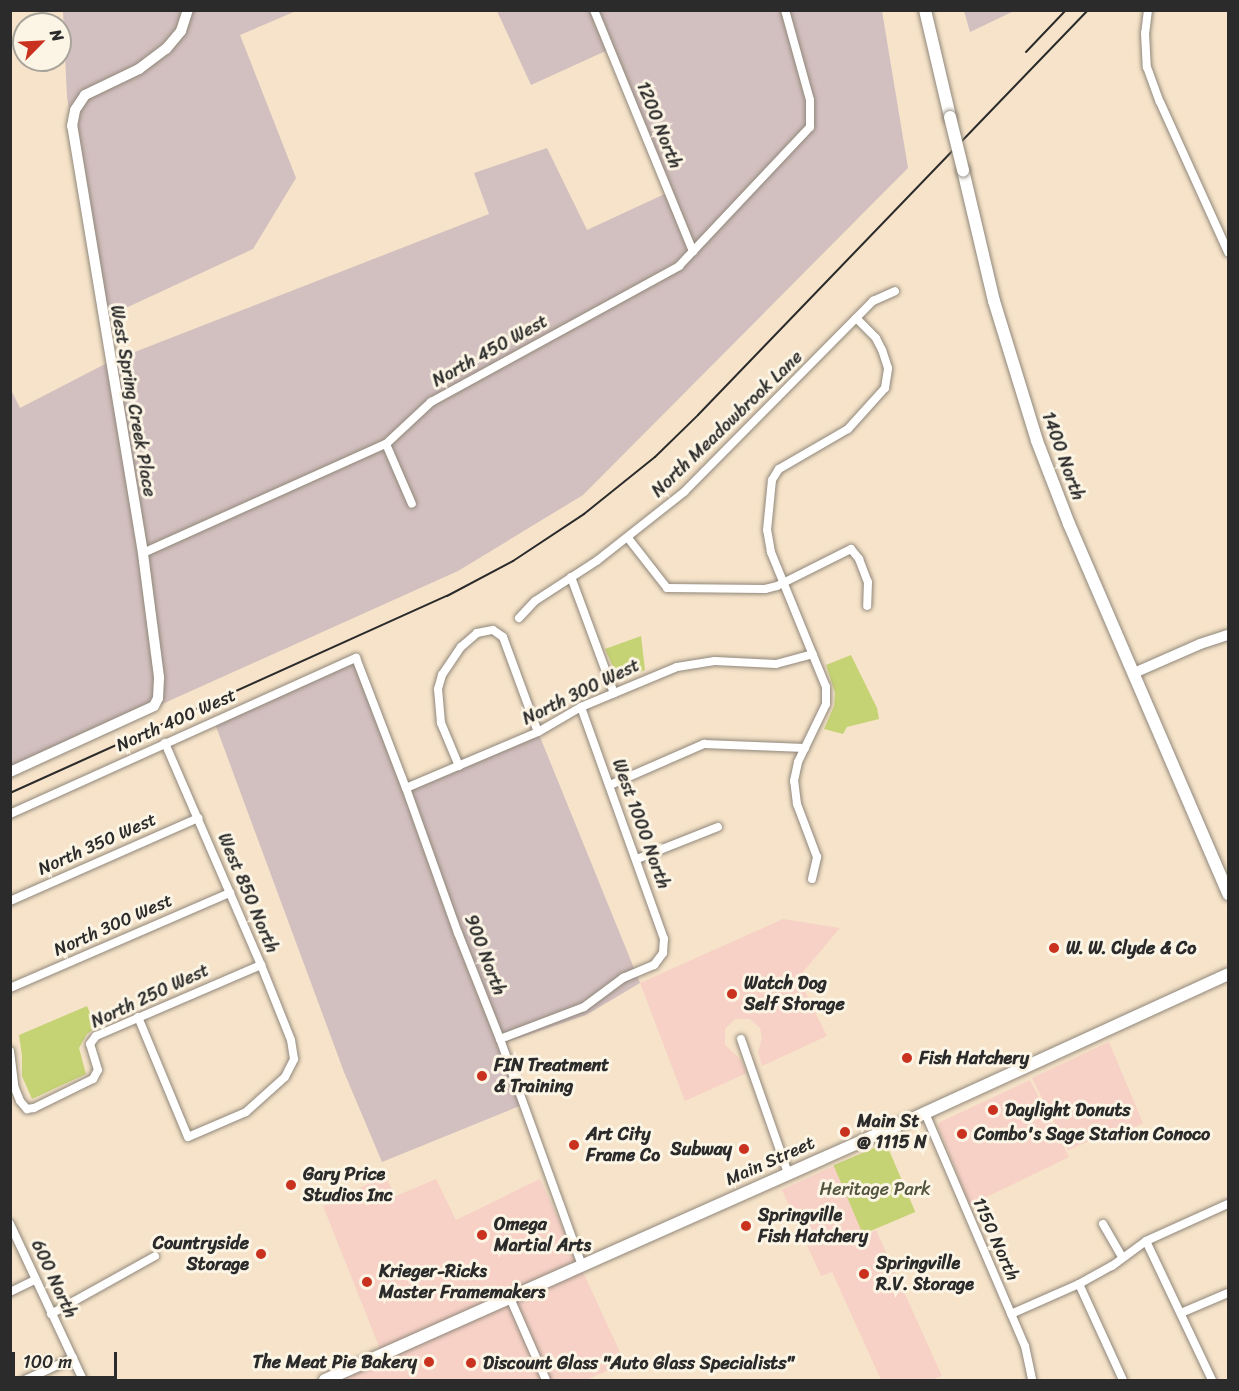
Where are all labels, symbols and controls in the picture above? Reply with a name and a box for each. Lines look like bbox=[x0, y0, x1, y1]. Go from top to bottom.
north arrow bbox=[12, 12, 72, 72]
text: N bbox=[42, 24, 73, 46]
street label: 1200 North bbox=[632, 78, 686, 172]
street label: West Spring Creek Place bbox=[105, 303, 161, 499]
street label: North 450 West bbox=[429, 310, 551, 392]
street label: North Meadowbrook Lane bbox=[647, 347, 807, 501]
street label: 1400 North bbox=[1037, 409, 1089, 503]
street label: North 300 West bbox=[519, 654, 643, 730]
street label: North 400 West bbox=[113, 684, 239, 756]
street label: West 1000 North bbox=[607, 756, 675, 892]
street label: North 350 West bbox=[35, 808, 159, 880]
street label: West 850 North bbox=[213, 830, 283, 956]
street label: North 300 West bbox=[50, 889, 176, 961]
street label: 900 North bbox=[460, 912, 510, 998]
place label: W. W. Clyde & Co bbox=[1066, 937, 1197, 959]
marker: W. W. Clyde & Co bbox=[1047, 941, 1061, 955]
street label: North 250 West bbox=[88, 959, 212, 1033]
place label: Watch Dog Self Storage bbox=[744, 973, 845, 1016]
marker: Watch Dog Self Storage bbox=[725, 987, 739, 1001]
place label: Fish Hatchery bbox=[919, 1047, 1030, 1069]
marker: Fish Hatchery bbox=[900, 1051, 914, 1065]
place label: FIN Treatment & Training bbox=[494, 1055, 610, 1098]
marker: FIN Treatment & Training bbox=[475, 1069, 489, 1083]
place label: Daylight Donuts bbox=[1005, 1099, 1130, 1121]
marker: Daylight Donuts bbox=[986, 1103, 1000, 1117]
place label: Main St @ 1115 N bbox=[857, 1111, 927, 1154]
place label: Combo's Sage Station Conoco bbox=[974, 1123, 1211, 1145]
place label: Art City Frame Co bbox=[586, 1124, 660, 1166]
marker: Main St @ 1115 N bbox=[838, 1125, 852, 1139]
marker: Combo's Sage Station Conoco bbox=[955, 1127, 969, 1141]
street label: Main Street bbox=[722, 1132, 818, 1190]
marker: Art City Frame Co bbox=[567, 1138, 581, 1152]
place label: Subway bbox=[670, 1138, 732, 1160]
marker: Subway bbox=[737, 1142, 751, 1156]
place label: Gary Price Studios Inc bbox=[303, 1164, 393, 1206]
marker: Gary Price Studios Inc bbox=[284, 1178, 298, 1192]
park label: Heritage Park bbox=[819, 1178, 931, 1200]
street label: 1150 North bbox=[968, 1194, 1024, 1284]
place label: Springville Fish Hatchery bbox=[758, 1205, 869, 1248]
place label: Omega Martial Arts bbox=[494, 1214, 591, 1256]
marker: Springville Fish Hatchery bbox=[739, 1219, 753, 1233]
marker: Omega Martial Arts bbox=[475, 1228, 489, 1242]
place label: Countryside Storage bbox=[153, 1233, 249, 1276]
street label: 600 North bbox=[26, 1236, 82, 1322]
marker: Countryside Storage bbox=[254, 1247, 268, 1261]
place label: Springville R.V. Storage bbox=[876, 1253, 976, 1296]
place label: Krieger-Ricks Master Framemakers bbox=[379, 1261, 546, 1304]
marker: Springville R.V. Storage bbox=[857, 1267, 871, 1281]
marker: Krieger-Ricks Master Framemakers bbox=[360, 1275, 374, 1289]
scale bar bbox=[15, 1340, 120, 1378]
text: 100 m bbox=[23, 1346, 72, 1378]
place label: The Meat Pie Bakery bbox=[252, 1351, 417, 1373]
place label: Discount Glass "Auto Glass Specialists" bbox=[483, 1352, 793, 1374]
marker: The Meat Pie Bakery bbox=[422, 1355, 436, 1369]
marker: Discount Glass "Auto Glass Specialists" bbox=[464, 1356, 478, 1370]

